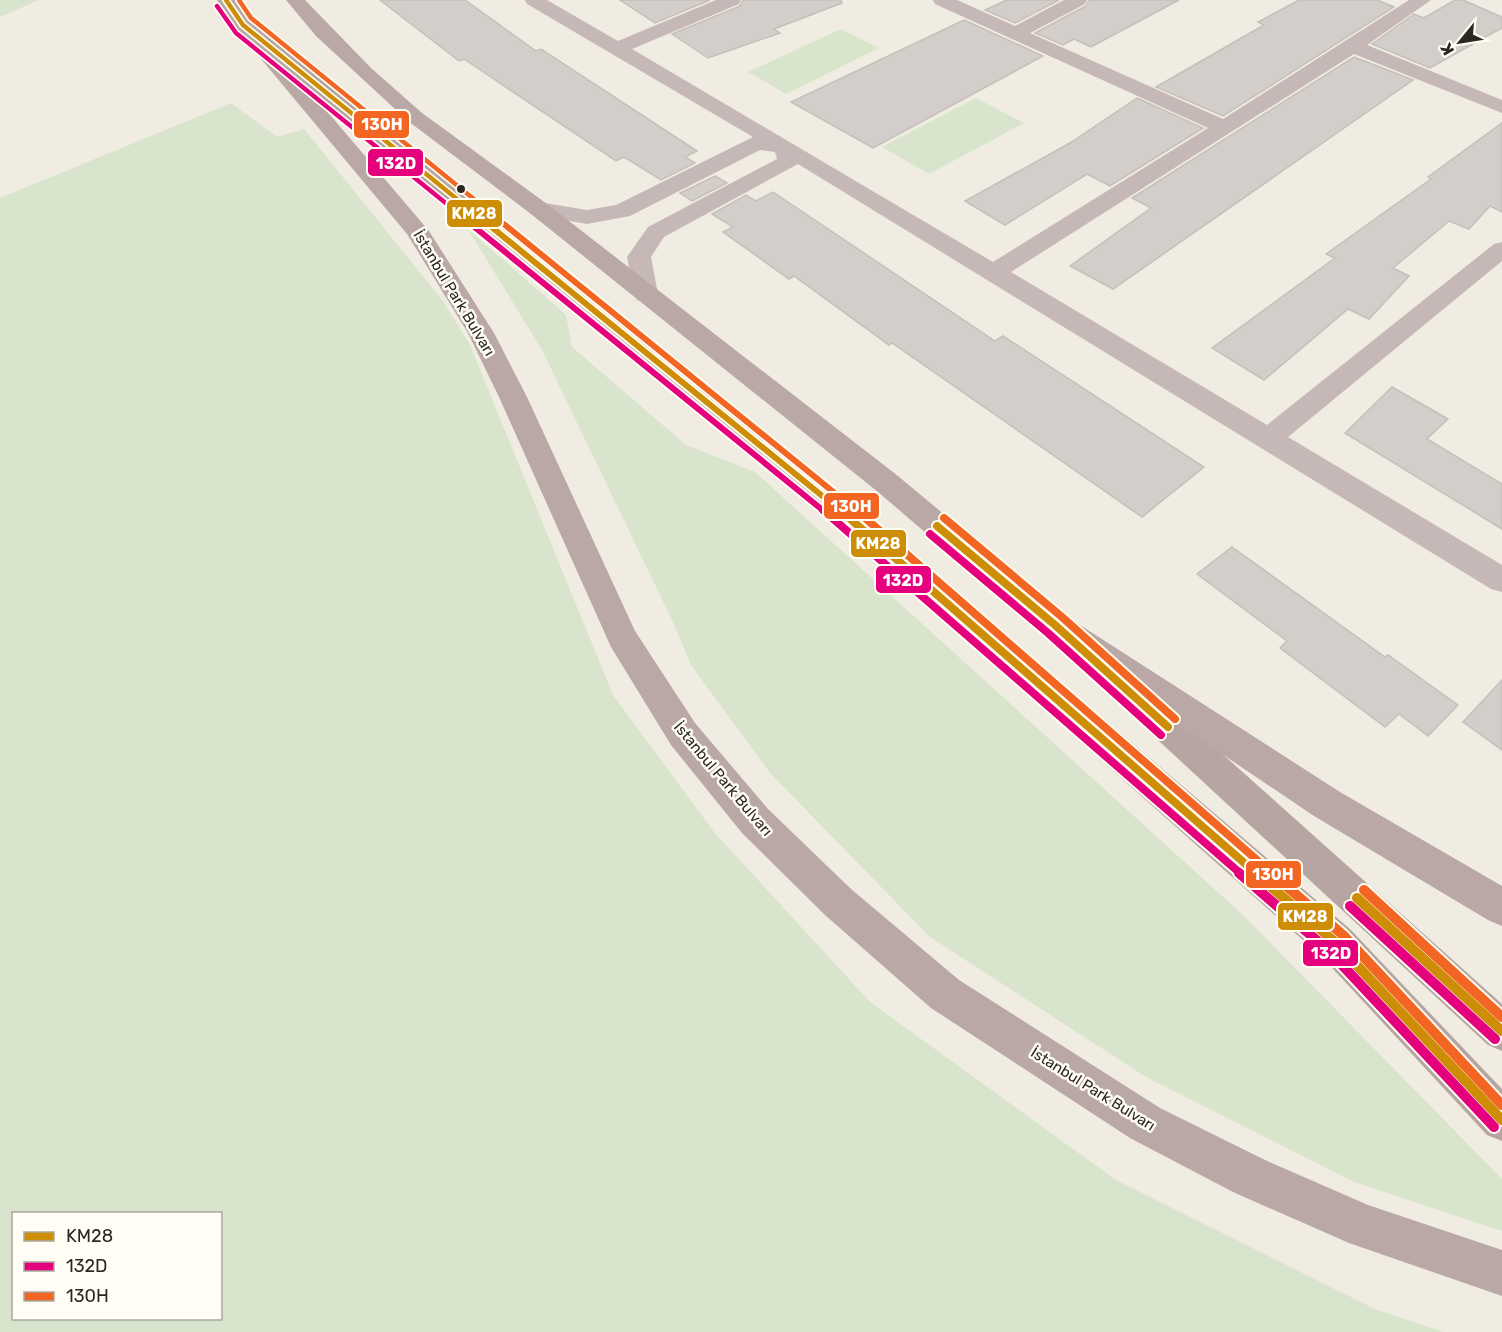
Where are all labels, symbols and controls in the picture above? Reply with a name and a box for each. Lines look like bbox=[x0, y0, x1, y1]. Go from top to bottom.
north arrow bbox=[1430, 12, 1490, 72]
text: K bbox=[1436, 40, 1458, 59]
line badge: 130H bbox=[353, 110, 410, 139]
text: 130H bbox=[361, 115, 403, 134]
line badge: 132D bbox=[367, 148, 424, 177]
text: 132D bbox=[376, 154, 416, 173]
unlabelled marker bbox=[455, 183, 467, 195]
line badge: KM28 bbox=[446, 199, 503, 228]
text: KM28 bbox=[451, 204, 497, 223]
street label: İstanbul Park Bulvarı bbox=[409, 227, 499, 359]
line badge: 130H bbox=[823, 492, 880, 520]
text: 130H bbox=[830, 497, 872, 516]
line badge: KM28 bbox=[850, 529, 907, 558]
text: KM28 bbox=[855, 534, 901, 553]
line badge: 132D bbox=[875, 565, 932, 594]
text: 132D bbox=[883, 571, 923, 590]
street label: İstanbul Park Bulvarı bbox=[670, 718, 776, 840]
line badge: 130H bbox=[1245, 860, 1302, 889]
text: 130H bbox=[1252, 865, 1294, 884]
line badge: KM28 bbox=[1277, 902, 1334, 931]
text: KM28 bbox=[1282, 907, 1328, 926]
line badge: 132D bbox=[1302, 939, 1359, 967]
text: 132D bbox=[1311, 944, 1351, 963]
street label: İstanbul Park Bulvarı bbox=[1027, 1043, 1159, 1135]
legend bbox=[12, 1212, 222, 1320]
text: KM28 bbox=[66, 1225, 113, 1247]
text: 132D bbox=[66, 1255, 108, 1277]
text: 130H bbox=[66, 1285, 109, 1307]

